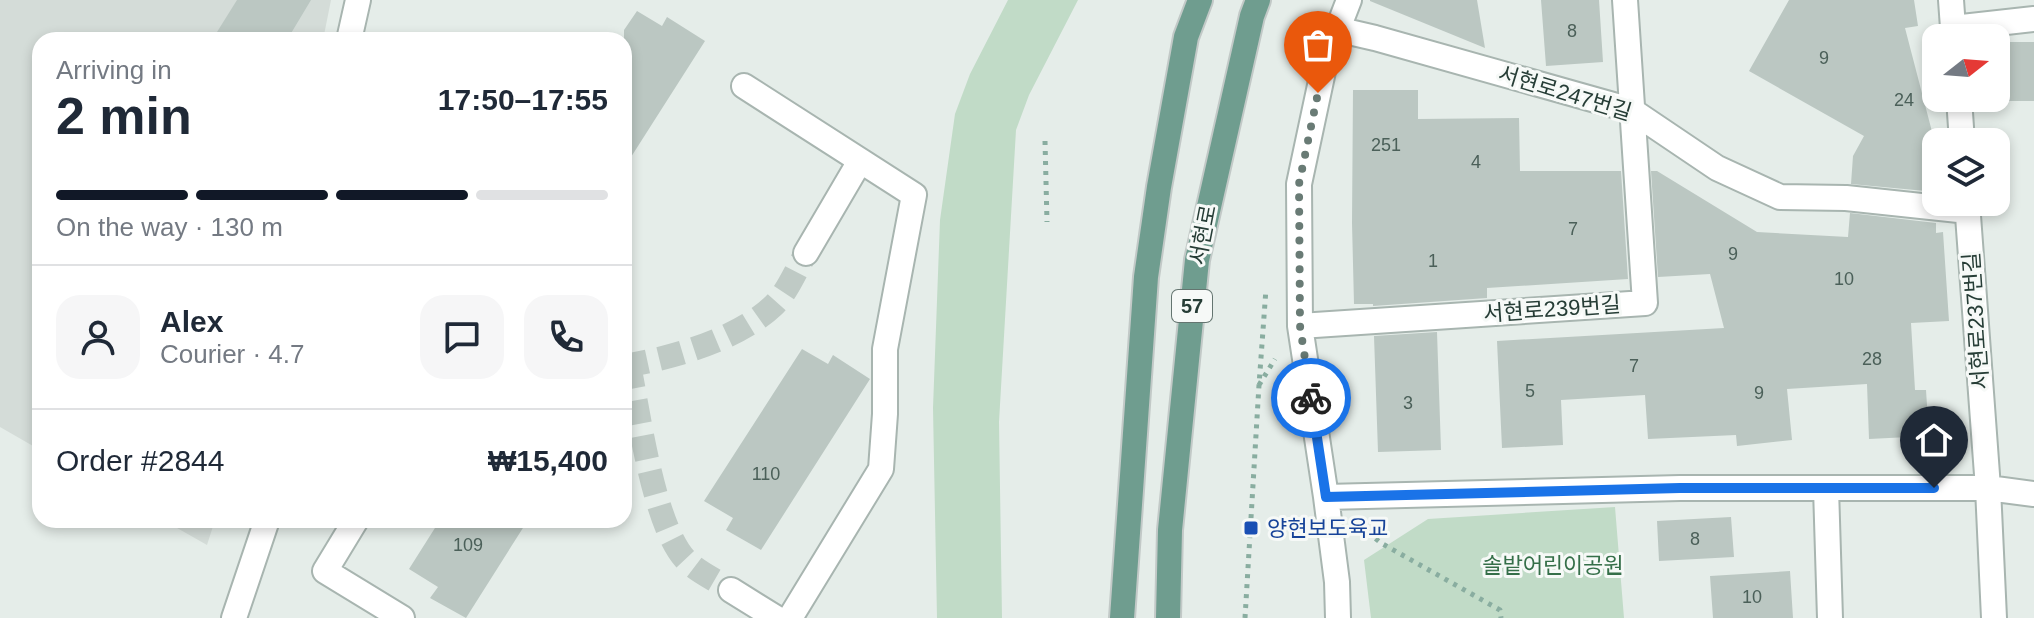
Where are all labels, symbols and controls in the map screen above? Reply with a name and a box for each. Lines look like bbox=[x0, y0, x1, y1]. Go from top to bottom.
pin bbox=[1284, 11, 1352, 93]
house number: 8 bbox=[1567, 21, 1577, 41]
icon: bag bbox=[1296, 23, 1340, 67]
north arrow bbox=[1922, 24, 2010, 112]
map controls bbox=[1922, 24, 2010, 216]
house number: 9 bbox=[1819, 48, 1829, 68]
text: Arriving in bbox=[56, 55, 172, 85]
street label: 서현로247번길 bbox=[1495, 61, 1635, 125]
text: 17:50–17:55 bbox=[438, 83, 608, 116]
text: 2 min bbox=[56, 87, 192, 145]
house number: 24 bbox=[1894, 90, 1914, 110]
button: layers bbox=[1922, 128, 2010, 216]
house number: 251 bbox=[1371, 135, 1401, 155]
house number: 4 bbox=[1471, 152, 1481, 172]
street label: 서현로 bbox=[1185, 203, 1221, 267]
text: On the way · 130 m bbox=[56, 212, 283, 242]
house number: 7 bbox=[1568, 219, 1578, 239]
house number: 9 bbox=[1728, 244, 1738, 264]
house number: 1 bbox=[1428, 251, 1438, 271]
street label: 서현로237번길 bbox=[1959, 251, 1993, 391]
house number: 10 bbox=[1834, 269, 1854, 289]
road number: 57 bbox=[1172, 290, 1212, 322]
street label: 서현로239번길 bbox=[1482, 292, 1622, 326]
button: person bbox=[56, 295, 140, 379]
button: chat bbox=[420, 295, 504, 379]
button: phone bbox=[524, 295, 608, 379]
text: Alex bbox=[160, 305, 223, 338]
text: Courier · 4.7 bbox=[160, 339, 305, 369]
house number: 28 bbox=[1862, 349, 1882, 369]
house number: 7 bbox=[1629, 356, 1639, 376]
courier bbox=[1271, 358, 1351, 438]
icon: bike bbox=[1289, 376, 1333, 420]
house number: 5 bbox=[1525, 381, 1535, 401]
house number: 9 bbox=[1754, 383, 1764, 403]
house number: 3 bbox=[1403, 393, 1413, 413]
pin bbox=[1900, 406, 1968, 488]
icon: home bbox=[1912, 418, 1956, 462]
text: Order #2844 bbox=[56, 444, 224, 477]
text: ₩15,400 bbox=[488, 444, 608, 477]
house number: 110 bbox=[752, 464, 780, 484]
place label: 양현보도육교 bbox=[1267, 516, 1388, 541]
marker: 양현보도육교 bbox=[1242, 519, 1260, 537]
house number: 8 bbox=[1690, 529, 1700, 549]
house number: 109 bbox=[453, 535, 483, 555]
park label: 솔밭어린이공원 bbox=[1482, 553, 1624, 578]
house number: 10 bbox=[1742, 587, 1762, 607]

